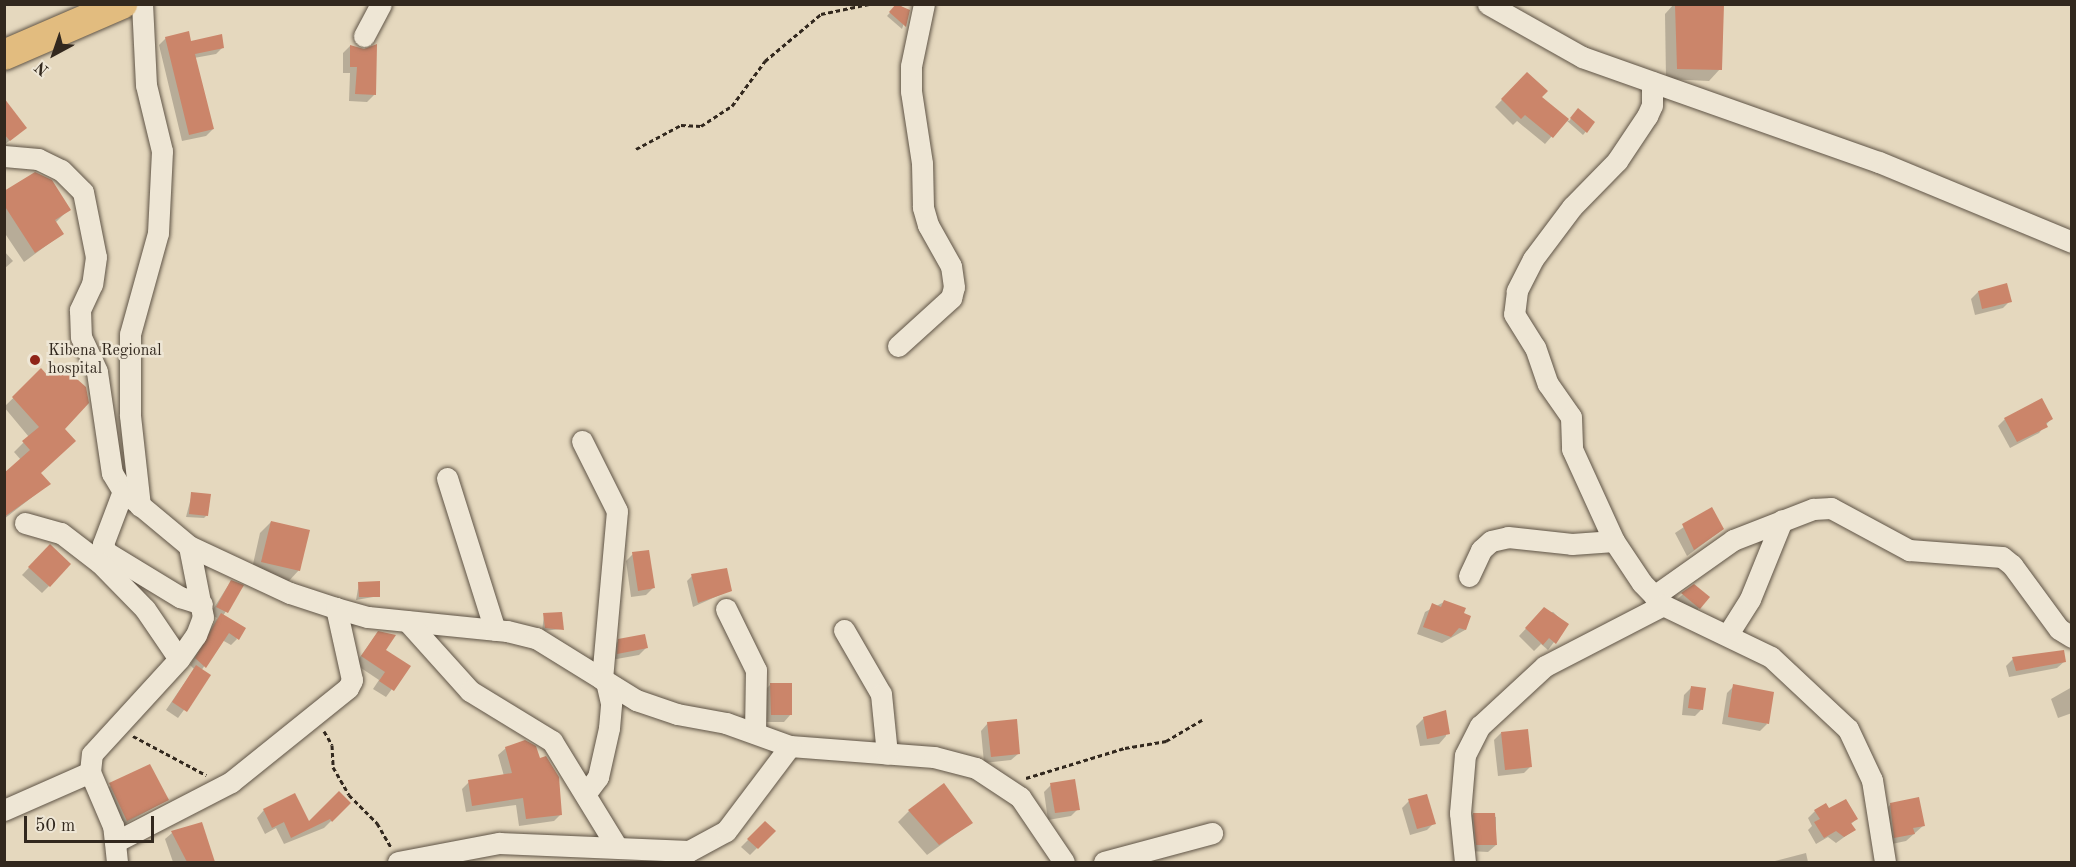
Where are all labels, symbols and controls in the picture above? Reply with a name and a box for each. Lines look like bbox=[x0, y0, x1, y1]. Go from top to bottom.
north arrow bbox=[24, 24, 84, 84]
text: N bbox=[33, 58, 52, 78]
place label: Kibena Regional hospital bbox=[48, 341, 162, 379]
marker: Kibena Regional hospital bbox=[26, 351, 44, 369]
scale bar bbox=[27, 804, 158, 842]
text: 50 m bbox=[35, 817, 75, 835]

